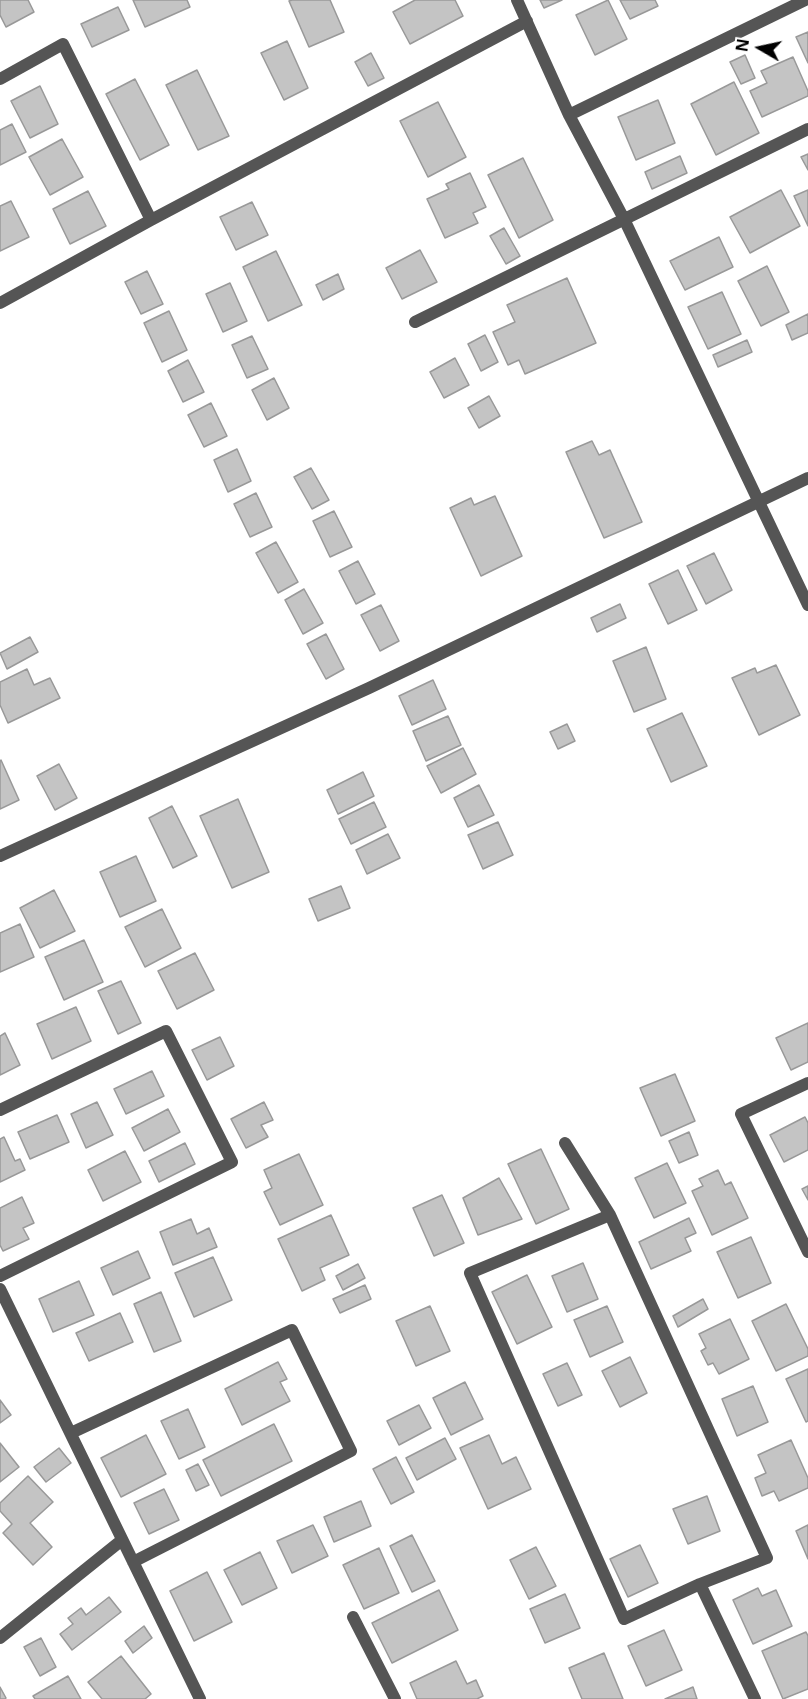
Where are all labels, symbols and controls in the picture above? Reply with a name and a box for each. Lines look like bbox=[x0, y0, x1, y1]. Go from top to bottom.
north arrow bbox=[730, 18, 790, 78]
text: N bbox=[730, 37, 754, 53]

